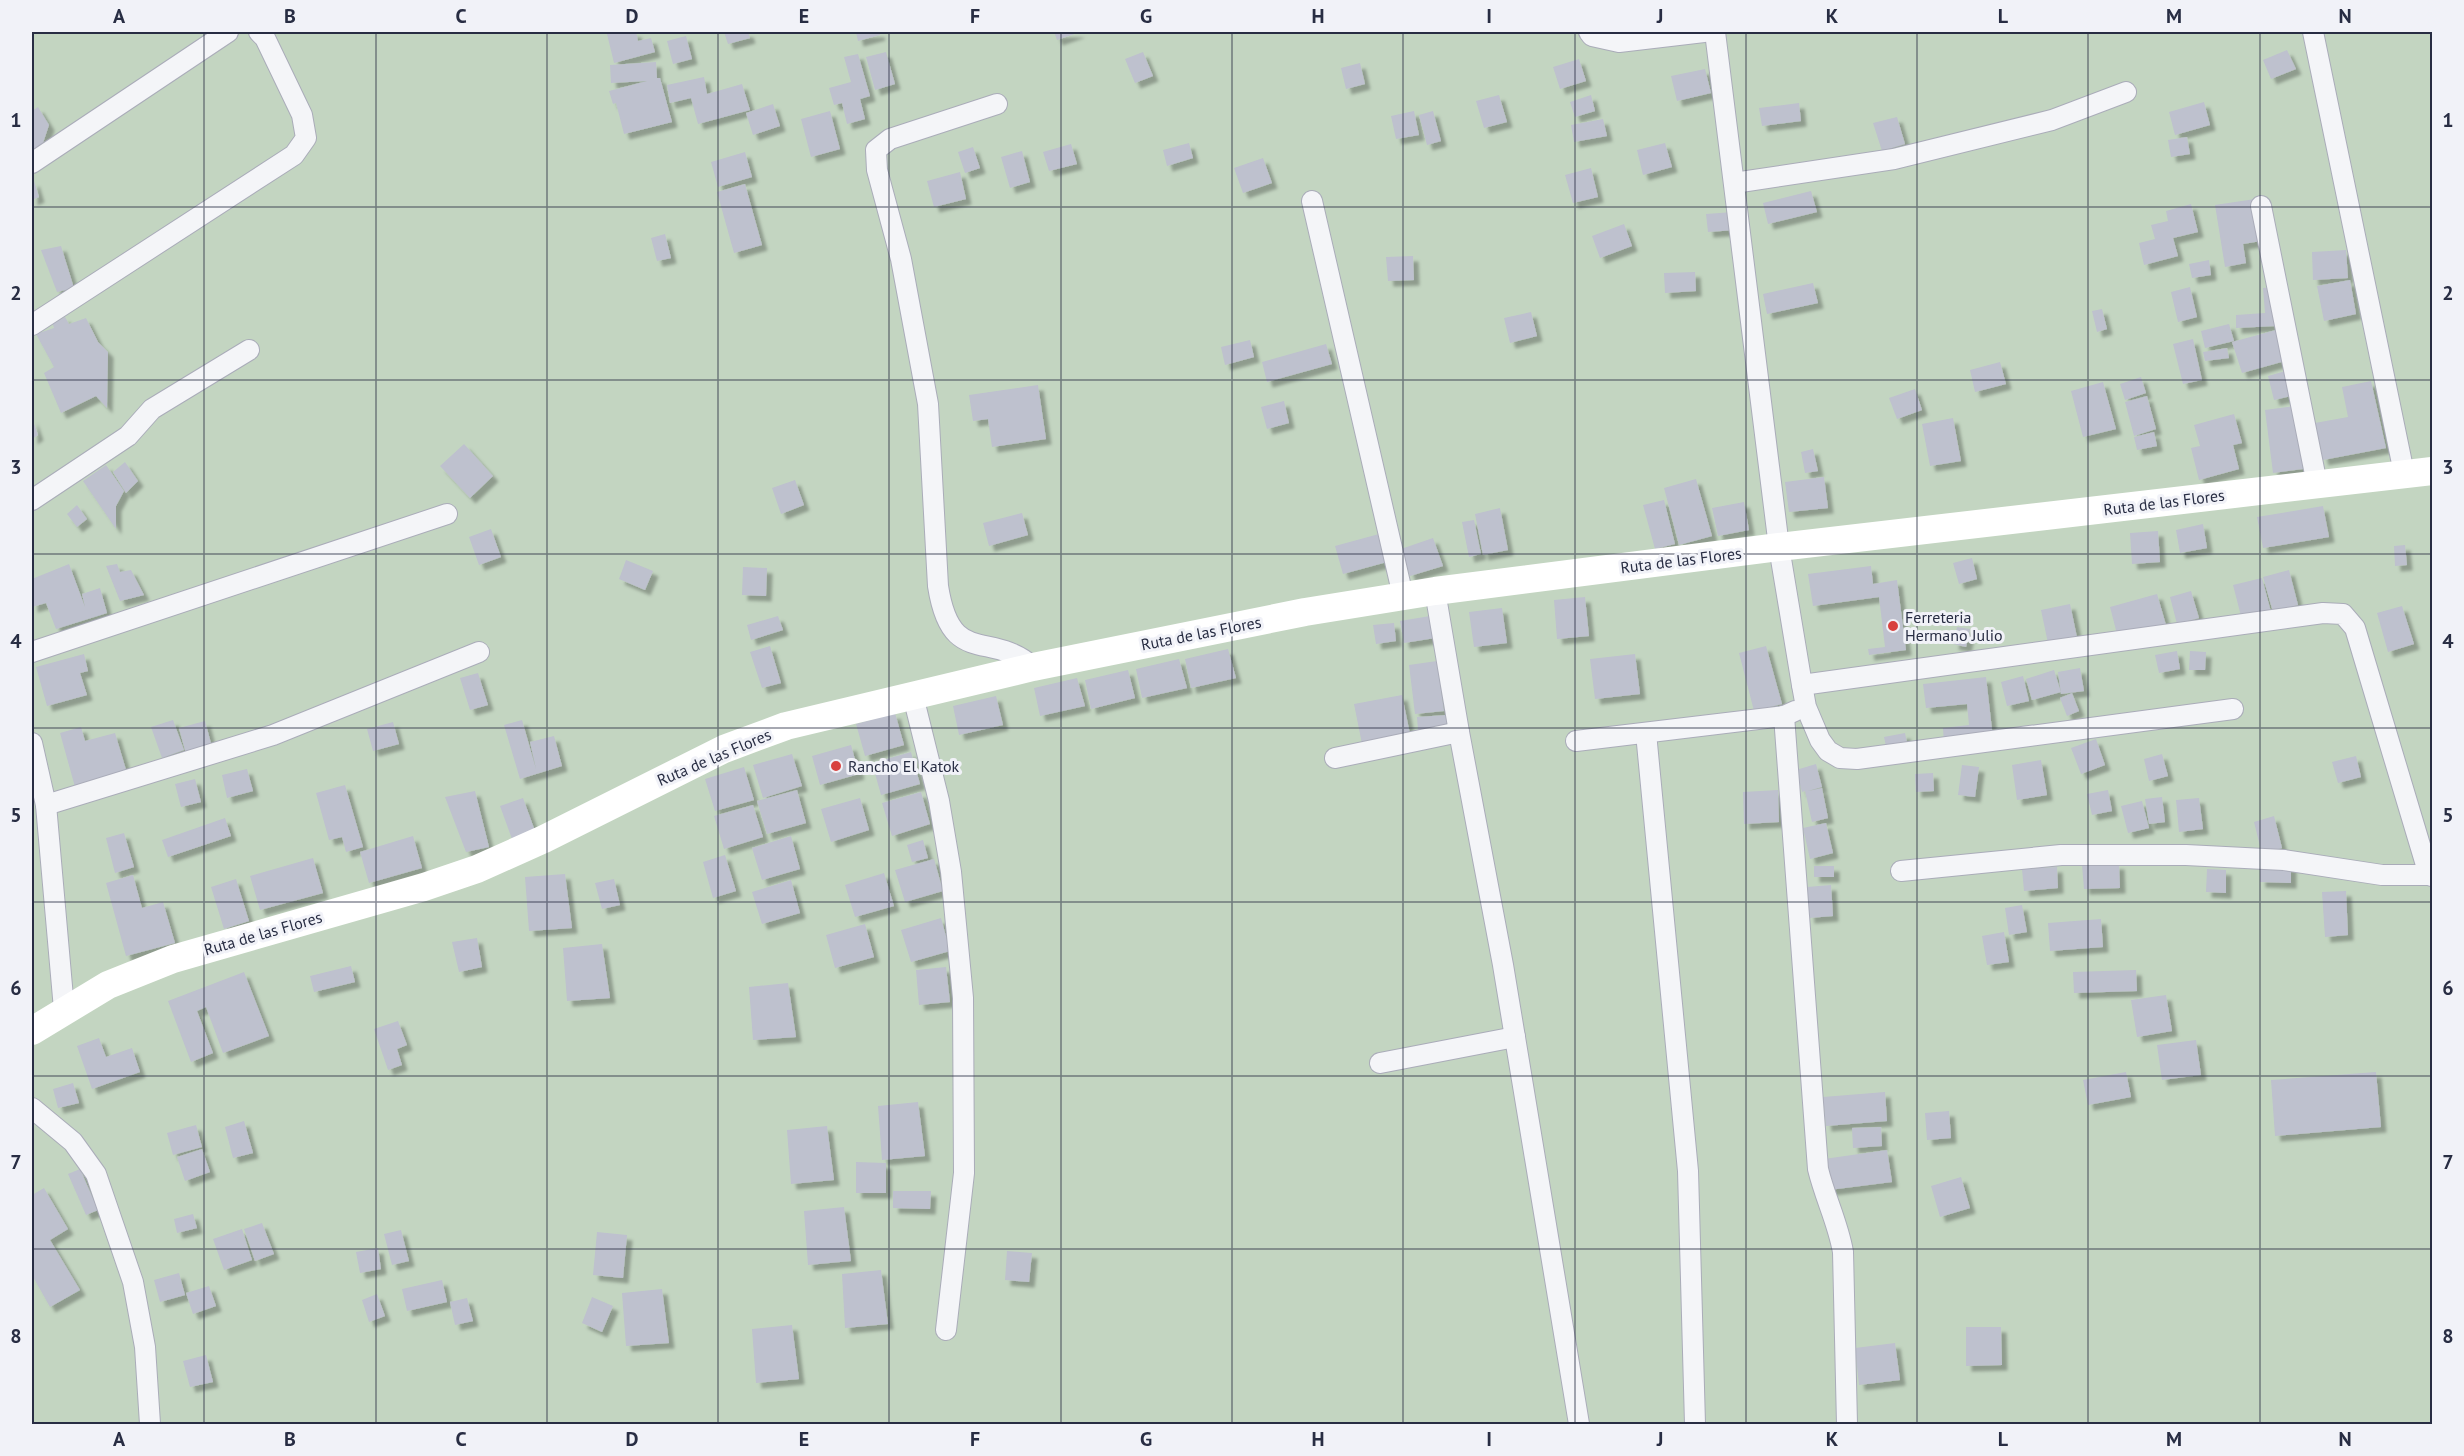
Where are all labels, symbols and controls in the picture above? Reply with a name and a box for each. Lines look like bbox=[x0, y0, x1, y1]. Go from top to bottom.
text: A bbox=[113, 3, 126, 29]
text: B bbox=[284, 3, 296, 29]
text: C bbox=[455, 3, 467, 29]
text: D bbox=[626, 3, 639, 29]
text: E bbox=[799, 3, 809, 29]
text: F bbox=[970, 3, 980, 29]
text: G bbox=[1140, 3, 1152, 29]
text: H bbox=[1311, 3, 1325, 29]
text: I bbox=[1486, 3, 1492, 29]
text: J bbox=[1656, 3, 1663, 29]
text: K bbox=[1826, 3, 1839, 29]
text: L bbox=[1998, 3, 2009, 29]
text: M bbox=[2166, 3, 2182, 29]
text: N bbox=[2338, 3, 2352, 29]
text: 1 bbox=[10, 107, 22, 133]
text: 1 bbox=[2442, 107, 2454, 133]
text: 2 bbox=[10, 280, 22, 306]
text: 2 bbox=[2442, 280, 2454, 306]
text: 3 bbox=[10, 454, 22, 480]
text: 3 bbox=[2442, 454, 2454, 480]
street label: Ruta de las Flores bbox=[2102, 485, 2226, 519]
street label: Ruta de las Flores bbox=[1619, 543, 1743, 577]
place label: Ferreteria Hermano Julio bbox=[1905, 607, 2003, 645]
street label: Ruta de las Flores bbox=[1139, 611, 1263, 654]
marker: Ferreteria Hermano Julio bbox=[1886, 619, 1900, 633]
text: 4 bbox=[10, 628, 22, 654]
text: 4 bbox=[2442, 628, 2454, 654]
street label: Ruta de las Flores bbox=[654, 724, 774, 790]
place label: Rancho El Katok bbox=[848, 756, 959, 776]
marker: Rancho El Katok bbox=[829, 759, 843, 773]
text: 5 bbox=[10, 802, 22, 828]
text: 5 bbox=[2442, 802, 2454, 828]
street label: Ruta de las Flores bbox=[202, 906, 325, 959]
text: 6 bbox=[10, 975, 22, 1001]
text: 6 bbox=[2442, 975, 2454, 1001]
text: 7 bbox=[10, 1149, 22, 1175]
text: 7 bbox=[2442, 1149, 2454, 1175]
text: 8 bbox=[10, 1323, 22, 1349]
text: 8 bbox=[2442, 1323, 2454, 1349]
text: A bbox=[113, 1426, 126, 1452]
text: B bbox=[284, 1426, 296, 1452]
text: C bbox=[455, 1426, 467, 1452]
text: D bbox=[626, 1426, 639, 1452]
text: E bbox=[799, 1426, 809, 1452]
text: F bbox=[970, 1426, 980, 1452]
text: G bbox=[1140, 1426, 1152, 1452]
text: H bbox=[1311, 1426, 1325, 1452]
text: I bbox=[1486, 1426, 1492, 1452]
text: J bbox=[1656, 1426, 1663, 1452]
text: K bbox=[1826, 1426, 1839, 1452]
text: L bbox=[1998, 1426, 2009, 1452]
text: M bbox=[2166, 1426, 2182, 1452]
text: N bbox=[2338, 1426, 2352, 1452]

